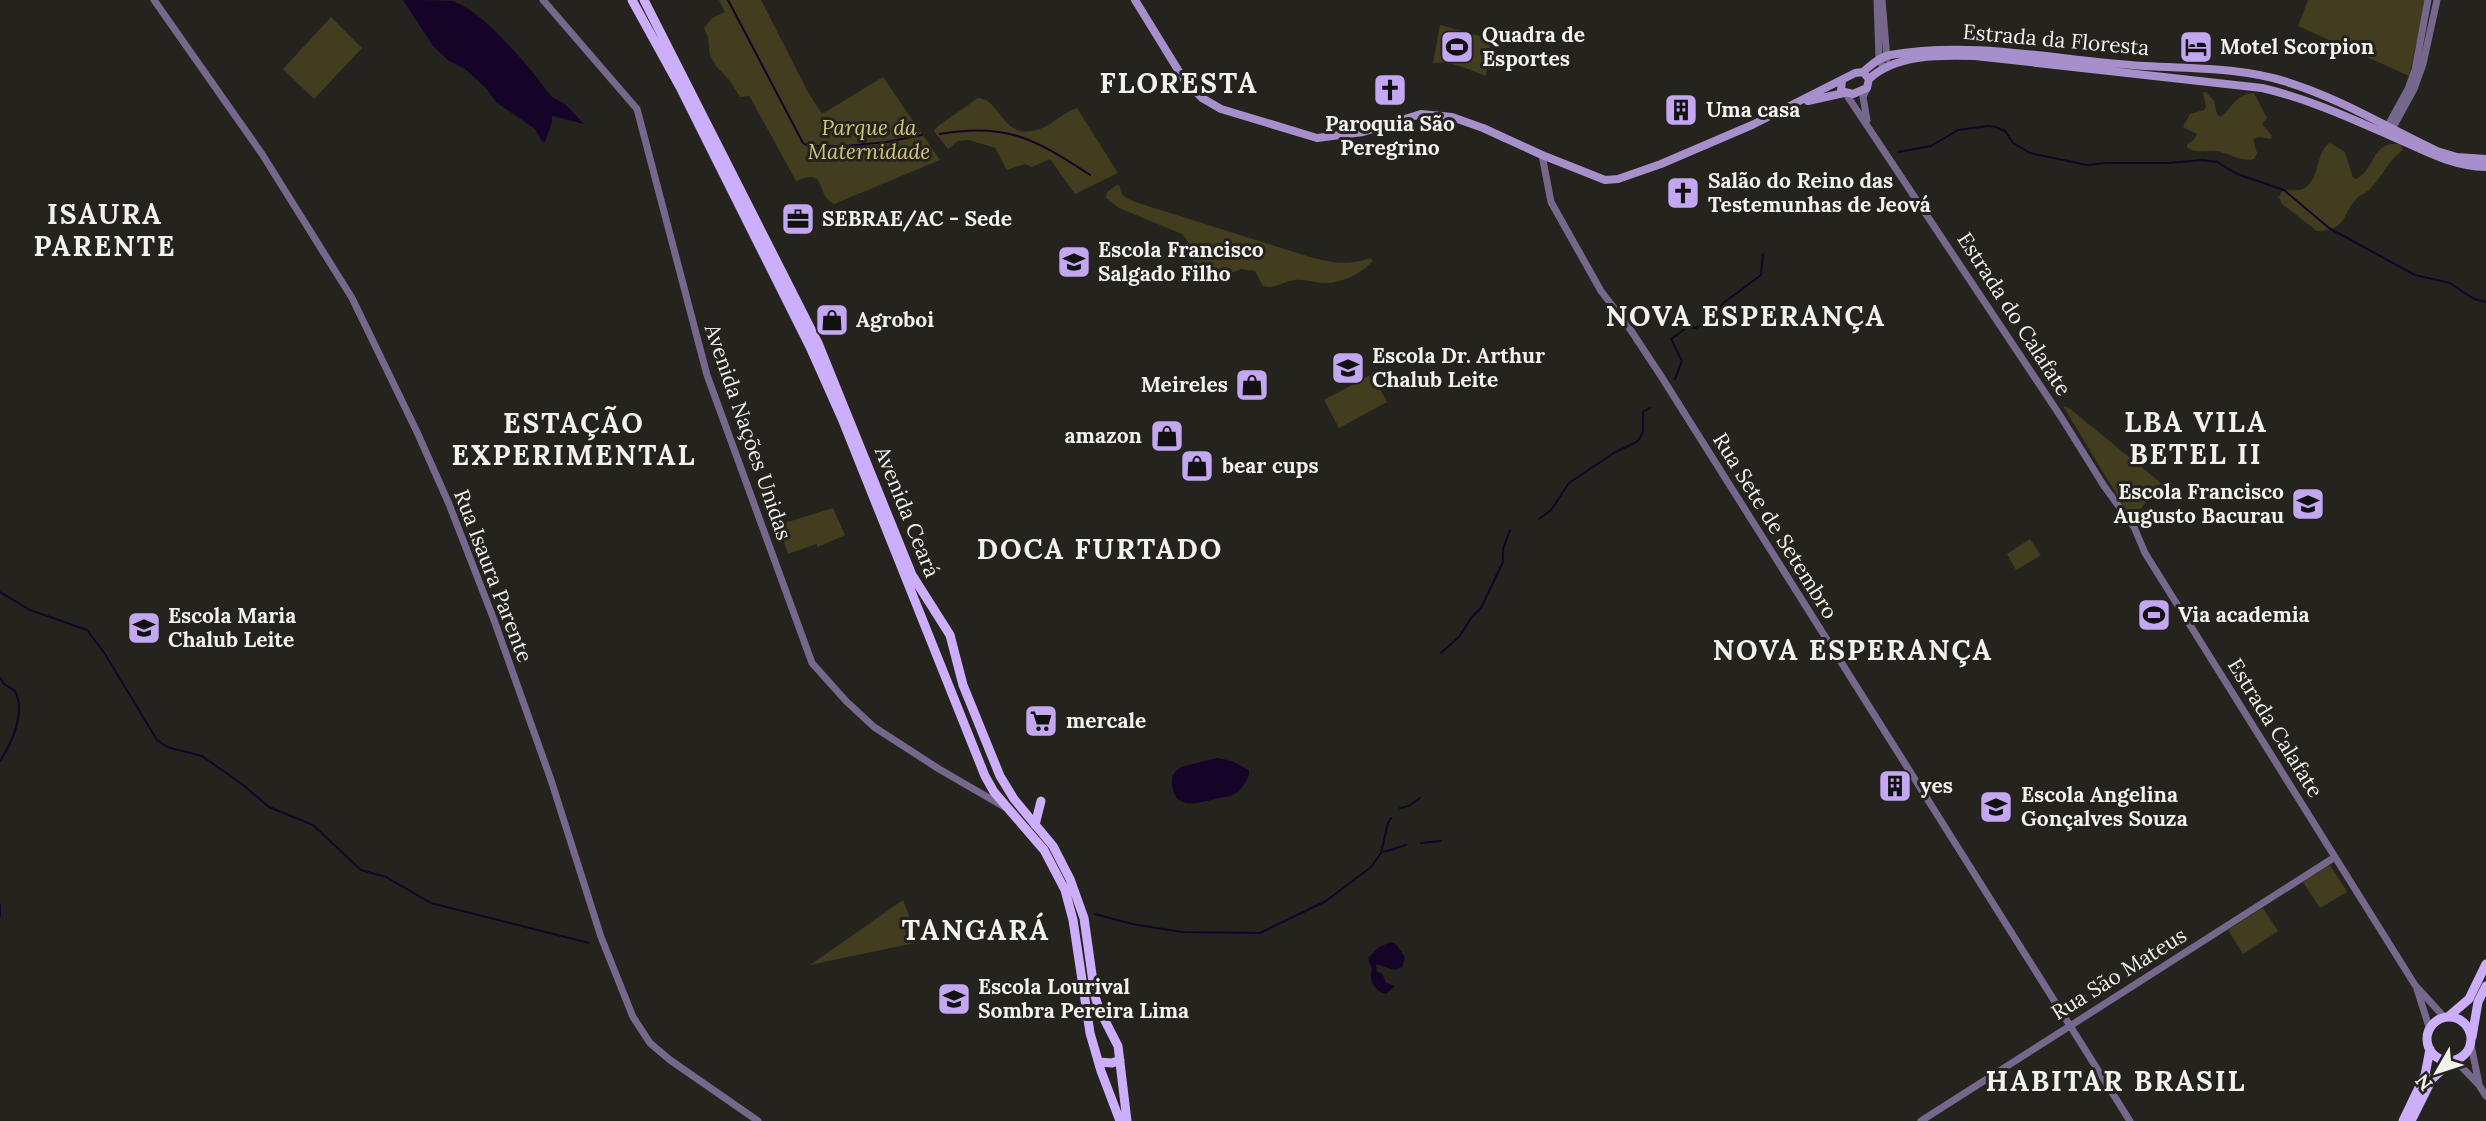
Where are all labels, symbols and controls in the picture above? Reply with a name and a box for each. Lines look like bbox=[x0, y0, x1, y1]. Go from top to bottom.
street label: Estrada da Floresta bbox=[1962, 18, 2151, 61]
place label: Quadra de Esportes bbox=[1482, 21, 1585, 72]
sports icon: Quadra de Esportes bbox=[1438, 28, 1476, 66]
hotel icon: Motel Scorpion bbox=[2177, 28, 2215, 66]
place label: Motel Scorpion bbox=[2220, 33, 2374, 60]
district label: FLORESTA bbox=[1100, 65, 1258, 101]
church icon: Paroquia São Peregrino bbox=[1371, 71, 1409, 109]
building icon: Uma casa bbox=[1662, 91, 1700, 129]
place label: Uma casa bbox=[1706, 96, 1800, 123]
place label: Paroquia São Peregrino bbox=[1325, 110, 1455, 161]
park label: Parque da Maternidade bbox=[808, 114, 930, 165]
place label: Salão do Reino das Testemunhas de Jeová bbox=[1708, 167, 1931, 218]
church icon: Salão do Reino das Testemunhas de Jeová bbox=[1664, 174, 1702, 212]
district label: ISAURA PARENTE bbox=[33, 196, 177, 264]
office icon: SEBRAE/AC - Sede bbox=[779, 200, 817, 238]
place label: SEBRAE/AC - Sede bbox=[822, 205, 1012, 232]
street label: Estrada do Calafate bbox=[1952, 227, 2077, 400]
place label: Escola Francisco Salgado Filho bbox=[1098, 236, 1264, 287]
school or university icon: Escola Francisco Salgado Filho bbox=[1055, 243, 1093, 281]
district label: NOVA ESPERANÇA bbox=[1606, 298, 1886, 334]
shop icon: Agroboi bbox=[813, 301, 851, 339]
place label: Agroboi bbox=[856, 306, 934, 333]
street label: Avenida Nações Unidas bbox=[699, 319, 798, 543]
place label: Escola Dr. Arthur Chalub Leite bbox=[1372, 342, 1545, 393]
school or university icon: Escola Dr. Arthur Chalub Leite bbox=[1329, 349, 1367, 387]
shop icon: Meireles bbox=[1233, 366, 1271, 404]
place label: Meireles bbox=[1141, 371, 1228, 398]
district label: LBA VILA BETEL II bbox=[2124, 404, 2268, 472]
district label: ESTAÇÃO EXPERIMENTAL bbox=[452, 405, 696, 473]
shop icon: amazon bbox=[1148, 417, 1186, 455]
place label: amazon bbox=[1065, 422, 1142, 449]
street label: Rua Sete de Setembro bbox=[1707, 428, 1844, 624]
street label: Avenida Ceará bbox=[869, 441, 946, 581]
shop icon: bear cups bbox=[1178, 447, 1216, 485]
place label: bear cups bbox=[1221, 452, 1319, 479]
place label: Escola Francisco Augusto Bacurau bbox=[2114, 478, 2284, 529]
school or university icon: Escola Francisco Augusto Bacurau bbox=[2289, 485, 2327, 523]
street label: Rua Isaura Parente bbox=[448, 486, 539, 666]
district label: DOCA FURTADO bbox=[977, 531, 1223, 567]
sports icon: Via academia bbox=[2135, 596, 2173, 634]
place label: Via academia bbox=[2178, 601, 2310, 628]
place label: Escola Maria Chalub Leite bbox=[168, 602, 296, 653]
school or university icon: Escola Maria Chalub Leite bbox=[125, 609, 163, 647]
district label: NOVA ESPERANÇA bbox=[1713, 632, 1993, 668]
street label: Estrada Calafate bbox=[2222, 653, 2329, 802]
supermarket icon: mercale bbox=[1022, 702, 1060, 740]
place label: mercale bbox=[1066, 707, 1146, 734]
building icon: yes bbox=[1876, 767, 1914, 805]
place label: yes bbox=[1920, 772, 1953, 799]
place label: Escola Angelina Gonçalves Souza bbox=[2021, 781, 2188, 832]
school or university icon: Escola Angelina Gonçalves Souza bbox=[1977, 788, 2015, 826]
district label: TANGARÁ bbox=[902, 912, 1050, 948]
street label: Rua São Mateus bbox=[2046, 921, 2191, 1026]
place label: Escola Lourival Sombra Pereira Lima bbox=[978, 973, 1189, 1024]
school or university icon: Escola Lourival Sombra Pereira Lima bbox=[935, 980, 973, 1018]
north arrow bbox=[2402, 1037, 2472, 1107]
district label: HABITAR BRASIL bbox=[1986, 1063, 2246, 1099]
text: N bbox=[2410, 1069, 2438, 1096]

